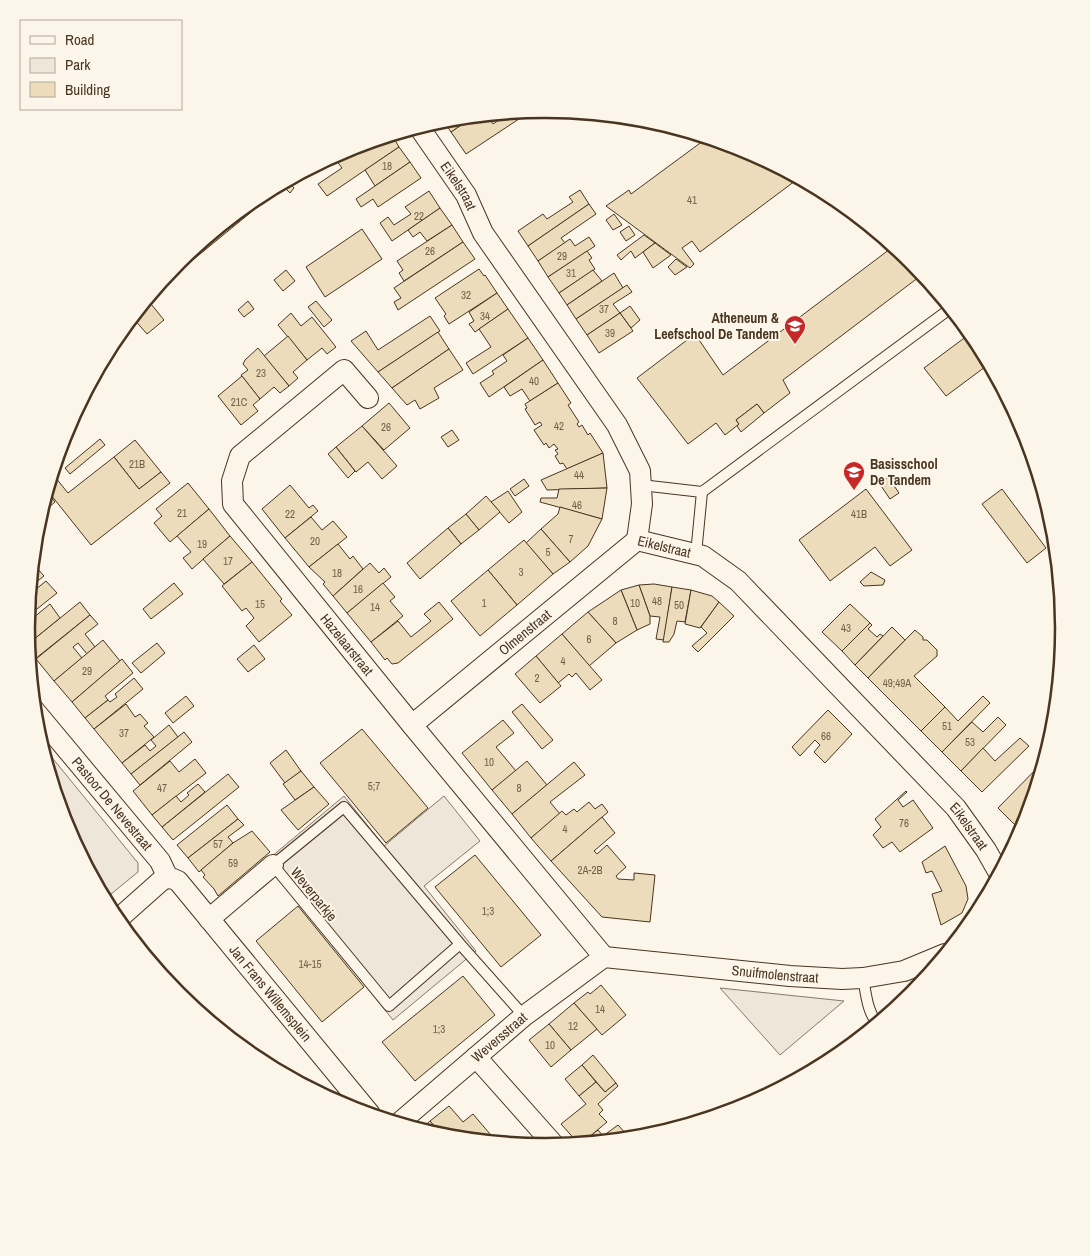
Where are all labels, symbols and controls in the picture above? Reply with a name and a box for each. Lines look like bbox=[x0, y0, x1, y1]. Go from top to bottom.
legend bbox=[20, 20, 182, 110]
text: Road bbox=[65, 29, 94, 50]
text: Park bbox=[65, 54, 91, 75]
text: Building bbox=[65, 79, 110, 100]
street label: Eikelstraat bbox=[437, 158, 481, 213]
house number: 18 bbox=[382, 159, 392, 173]
house number: 41 bbox=[687, 193, 697, 207]
house number: 22 bbox=[414, 209, 424, 223]
house number: 26 bbox=[425, 244, 435, 258]
house number: 29 bbox=[557, 249, 567, 263]
house number: 31 bbox=[566, 266, 576, 280]
house number: 32 bbox=[461, 288, 471, 302]
house number: 37 bbox=[599, 302, 609, 316]
house number: 34 bbox=[480, 309, 490, 323]
place label: Atheneum & Leefschool De Tandem bbox=[654, 309, 780, 343]
school or university icon: Atheneum & Leefschool De Tandem bbox=[783, 314, 807, 345]
house number: 39 bbox=[605, 326, 615, 340]
house number: 23 bbox=[256, 366, 266, 380]
house number: 40 bbox=[529, 374, 539, 388]
house number: 21C bbox=[231, 395, 248, 409]
house number: 42 bbox=[554, 419, 564, 433]
house number: 26 bbox=[381, 420, 391, 434]
place label: Basisschool De Tandem bbox=[870, 455, 938, 489]
house number: 21B bbox=[129, 457, 145, 471]
school or university icon: Basisschool De Tandem bbox=[842, 460, 866, 491]
house number: 44 bbox=[574, 468, 584, 482]
house number: 46 bbox=[572, 498, 582, 512]
house number: 21 bbox=[177, 506, 187, 520]
house number: 22 bbox=[285, 507, 295, 521]
house number: 41B bbox=[851, 507, 867, 521]
street label: Eikelstraat bbox=[636, 531, 693, 562]
house number: 7 bbox=[568, 532, 574, 546]
house number: 20 bbox=[310, 534, 320, 548]
house number: 19 bbox=[197, 537, 207, 551]
house number: 5 bbox=[545, 545, 551, 559]
house number: 17 bbox=[223, 554, 233, 568]
house number: 3 bbox=[518, 565, 524, 579]
house number: 18 bbox=[332, 566, 342, 580]
house number: 16 bbox=[353, 582, 363, 596]
house number: 48 bbox=[652, 594, 662, 608]
house number: 1 bbox=[481, 596, 487, 610]
house number: 10 bbox=[630, 596, 640, 610]
house number: 15 bbox=[255, 597, 265, 611]
house number: 50 bbox=[674, 598, 684, 612]
house number: 14 bbox=[370, 600, 380, 614]
street label: Olmenstraat bbox=[495, 605, 555, 659]
street label: Hazelaarstraat bbox=[316, 610, 377, 679]
house number: 8 bbox=[612, 614, 618, 628]
house number: 43 bbox=[841, 621, 851, 635]
house number: 6 bbox=[586, 632, 592, 646]
house number: 4 bbox=[560, 654, 566, 668]
house number: 29 bbox=[82, 664, 92, 678]
house number: 2 bbox=[534, 671, 540, 685]
house number: 49;49A bbox=[883, 676, 912, 690]
house number: 51 bbox=[942, 719, 952, 733]
house number: 37 bbox=[119, 726, 129, 740]
house number: 66 bbox=[821, 729, 831, 743]
house number: 53 bbox=[965, 735, 975, 749]
street label: Pastoor De Nevestraat bbox=[68, 753, 156, 854]
house number: 10 bbox=[484, 755, 494, 769]
house number: 5;7 bbox=[368, 779, 380, 793]
house number: 47 bbox=[157, 781, 167, 795]
house number: 8 bbox=[516, 781, 522, 795]
street label: Eikelstraat bbox=[946, 798, 992, 854]
house number: 76 bbox=[899, 816, 909, 830]
house number: 4 bbox=[562, 822, 568, 836]
house number: 57 bbox=[213, 837, 223, 851]
house number: 59 bbox=[228, 856, 238, 870]
street label: Weverparkje bbox=[287, 863, 341, 925]
house number: 2A-2B bbox=[577, 863, 603, 877]
house number: 1;3 bbox=[482, 904, 494, 918]
street label: Jan Frans Willemsplein bbox=[225, 941, 316, 1045]
house number: 14-15 bbox=[298, 957, 322, 971]
street label: Snuifmolenstraat bbox=[731, 961, 819, 987]
house number: 14 bbox=[595, 1002, 605, 1016]
street label: Weversstraat bbox=[468, 1008, 531, 1066]
house number: 12 bbox=[568, 1019, 578, 1033]
house number: 1;3 bbox=[433, 1022, 445, 1036]
house number: 10 bbox=[545, 1038, 555, 1052]

